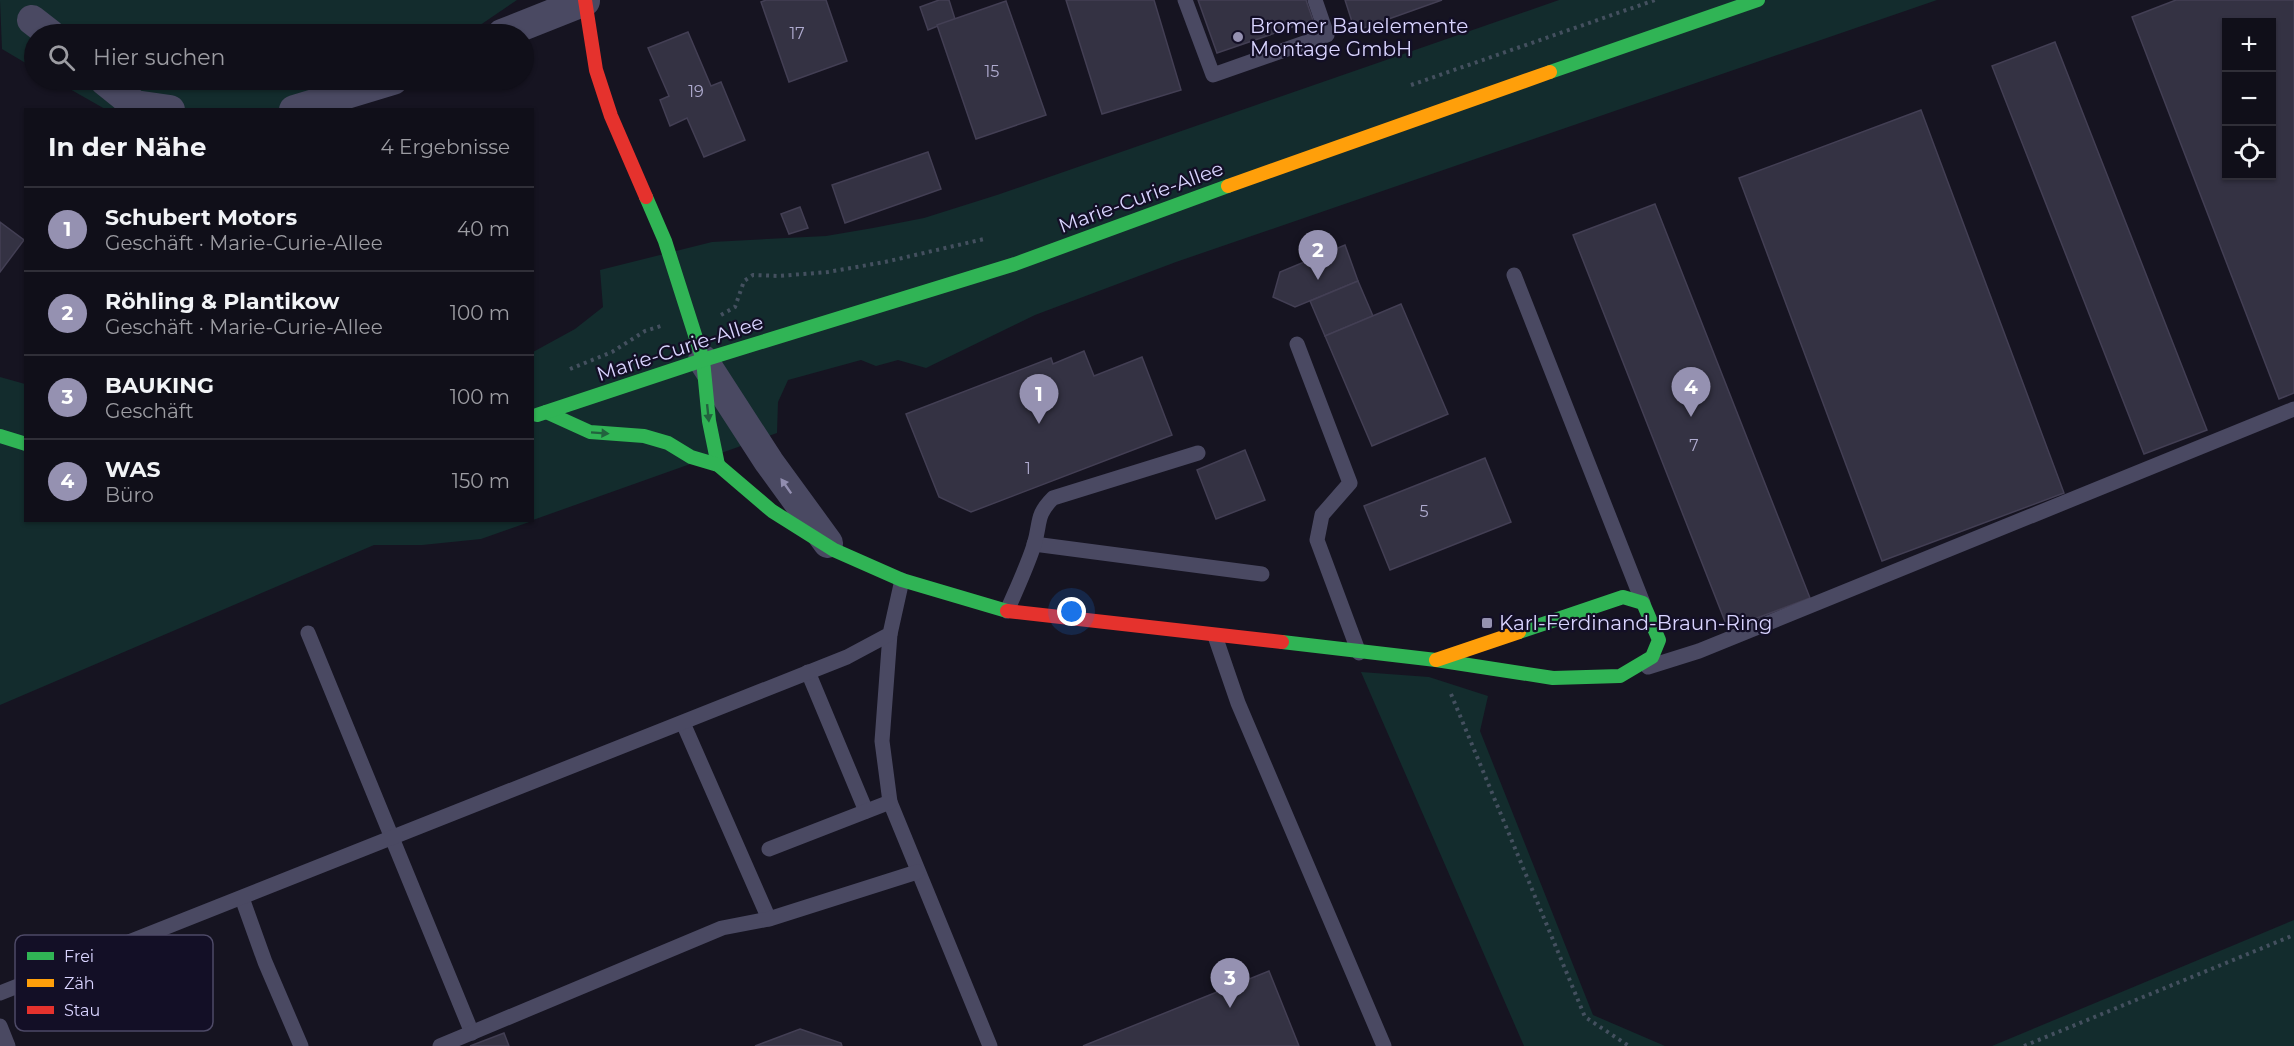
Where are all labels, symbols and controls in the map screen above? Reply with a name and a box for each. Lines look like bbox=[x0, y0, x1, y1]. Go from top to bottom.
place label: Bromer Bauelemente Montage GmbH bbox=[1250, 14, 1468, 61]
map controls bbox=[2222, 18, 2276, 180]
button: + bbox=[2222, 18, 2276, 72]
search box bbox=[24, 24, 534, 90]
house number: 17 bbox=[789, 24, 805, 43]
marker: Bromer Bauelemente Montage GmbH bbox=[1231, 30, 1245, 44]
icon: search bbox=[45, 41, 78, 74]
text: Hier suchen bbox=[93, 44, 225, 71]
house number: 15 bbox=[985, 62, 999, 81]
button: − bbox=[2222, 72, 2276, 126]
house number: 19 bbox=[688, 82, 704, 101]
button: locate bbox=[2222, 126, 2276, 180]
text: In der Nähe bbox=[48, 131, 206, 163]
text: 4 Ergebnisse bbox=[381, 135, 510, 159]
street label: Marie-Curie-Allee bbox=[1055, 156, 1227, 238]
text: Schubert Motors bbox=[105, 204, 297, 231]
text: 1 bbox=[64, 217, 71, 241]
text: 40 m bbox=[457, 217, 510, 241]
pin: 2 bbox=[1298, 230, 1338, 280]
text: Geschäft · Marie-Curie-Allee bbox=[105, 231, 383, 255]
text: Röhling & Plantikow bbox=[105, 288, 339, 315]
text: 2 bbox=[62, 301, 73, 325]
text: 100 m bbox=[450, 301, 510, 325]
street label: Marie-Curie-Allee bbox=[594, 310, 766, 386]
text: Geschäft · Marie-Curie-Allee bbox=[105, 315, 383, 339]
pin: 4 bbox=[1672, 368, 1710, 417]
text: BAUKING bbox=[105, 372, 214, 399]
pin: 1 bbox=[1020, 374, 1058, 424]
text: 3 bbox=[62, 385, 73, 409]
text: 100 m bbox=[450, 385, 510, 409]
text: Geschäft bbox=[105, 399, 194, 423]
one-way arrow bbox=[703, 403, 713, 422]
one-way arrow bbox=[591, 428, 610, 437]
house number: 7 bbox=[1689, 436, 1699, 455]
text: WAS bbox=[105, 456, 161, 483]
house number: 1 bbox=[1025, 459, 1031, 478]
text: 4 bbox=[61, 469, 74, 493]
text: 150 m bbox=[452, 469, 510, 493]
one-way arrow bbox=[780, 479, 792, 495]
text: Büro bbox=[105, 483, 154, 507]
house number: 5 bbox=[1419, 502, 1429, 521]
your location bbox=[1057, 597, 1086, 626]
place label: Karl-Ferdinand-Braun-Ring bbox=[1499, 611, 1773, 635]
marker: Karl-Ferdinand-Braun-Ring bbox=[1480, 616, 1494, 630]
legend bbox=[15, 935, 213, 1031]
text: Frei bbox=[64, 947, 94, 966]
pin: 3 bbox=[1210, 958, 1250, 1008]
text: Zäh bbox=[64, 974, 95, 993]
text: Stau bbox=[64, 1001, 100, 1020]

